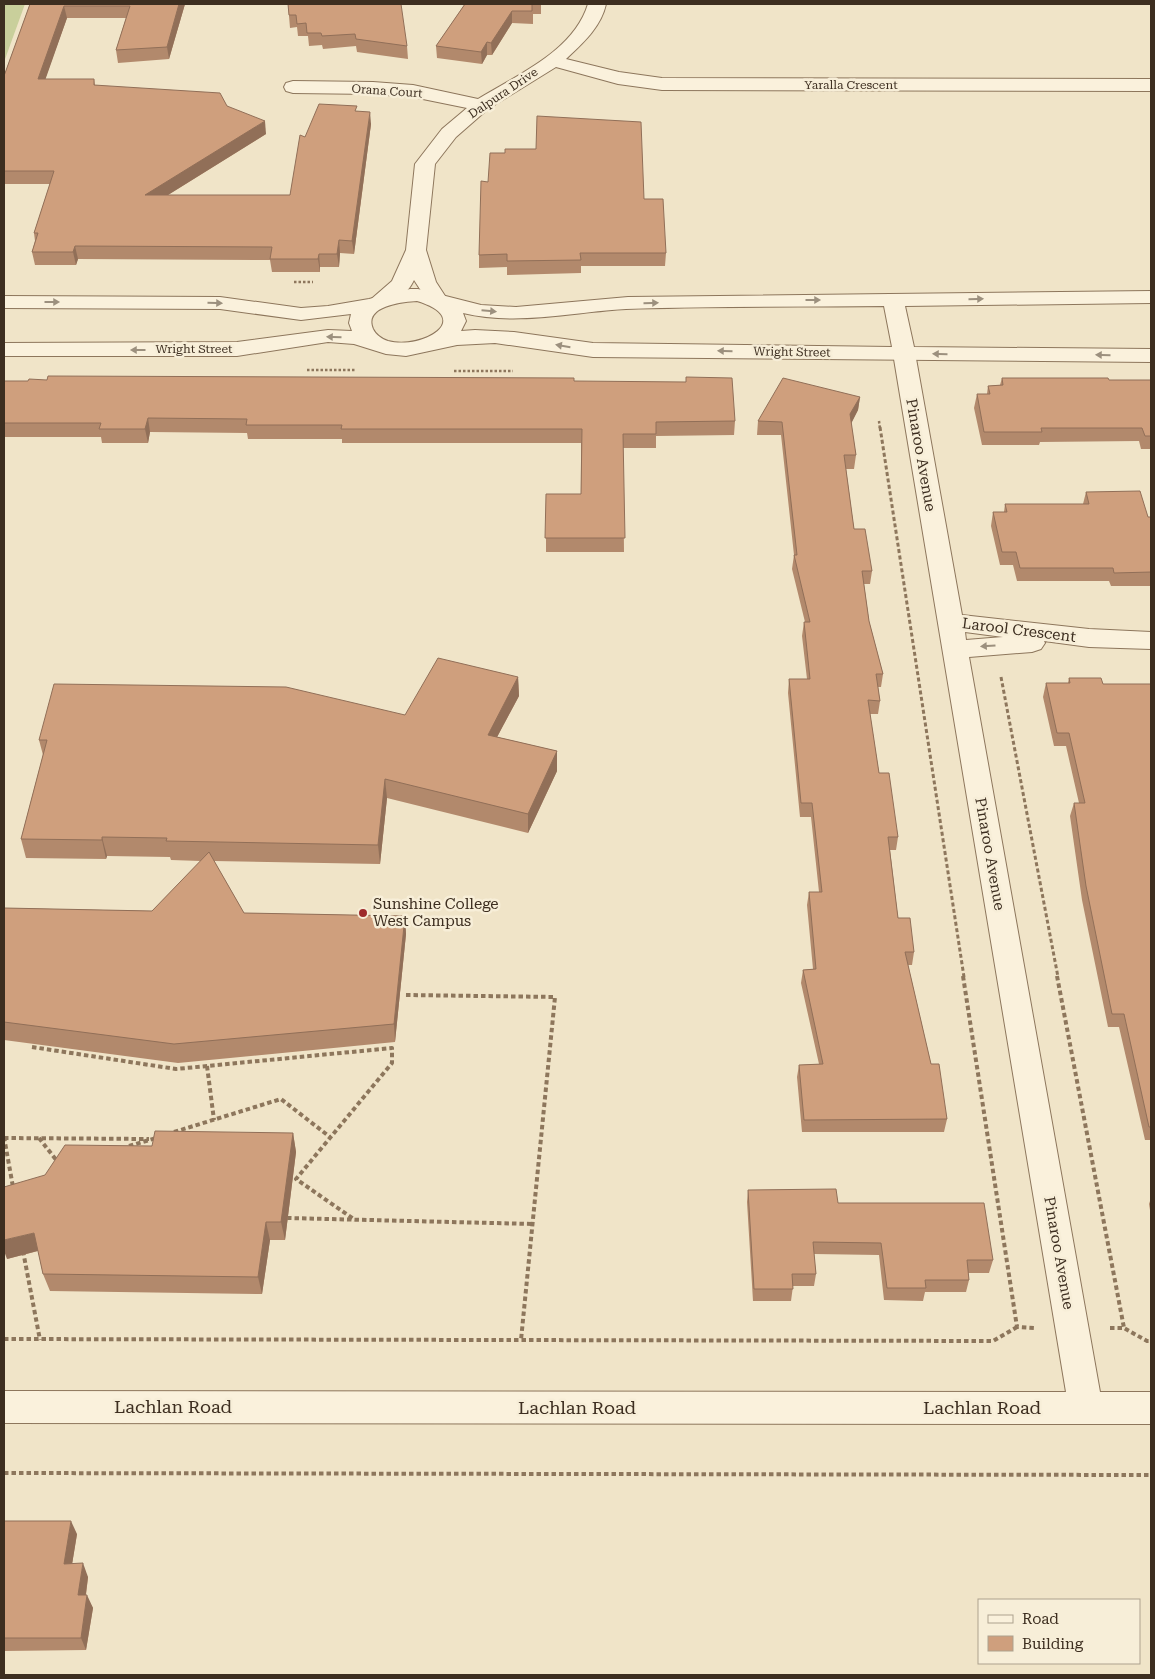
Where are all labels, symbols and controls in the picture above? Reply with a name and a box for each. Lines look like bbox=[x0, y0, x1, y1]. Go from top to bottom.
street label: Dalpura Drive bbox=[466, 64, 541, 121]
street label: Yaralla Crescent bbox=[804, 78, 898, 92]
street label: Orana Court bbox=[351, 82, 424, 101]
one-way arrow bbox=[968, 295, 984, 303]
one-way arrow bbox=[806, 296, 822, 304]
one-way arrow bbox=[45, 298, 61, 306]
one-way arrow bbox=[643, 298, 659, 306]
one-way arrow bbox=[207, 299, 223, 307]
one-way arrow bbox=[481, 307, 497, 315]
one-way arrow bbox=[326, 332, 342, 340]
one-way arrow bbox=[554, 341, 570, 349]
street label: Wright Street bbox=[155, 342, 233, 356]
street label: Wright Street bbox=[753, 344, 831, 360]
one-way arrow bbox=[129, 346, 145, 354]
one-way arrow bbox=[717, 347, 733, 355]
one-way arrow bbox=[932, 350, 948, 358]
one-way arrow bbox=[1094, 351, 1110, 359]
street label: Pinaroo Avenue bbox=[902, 397, 940, 513]
street label: Larool Crescent bbox=[961, 614, 1077, 646]
one-way arrow bbox=[980, 643, 996, 651]
street label: Pinaroo Avenue bbox=[971, 796, 1009, 912]
place label: Sunshine College West Campus bbox=[373, 895, 499, 930]
marker: Sunshine College West Campus bbox=[357, 907, 369, 919]
street label: Pinaroo Avenue bbox=[1040, 1195, 1078, 1311]
street label: Lachlan Road bbox=[114, 1396, 232, 1417]
street label: Lachlan Road bbox=[518, 1397, 636, 1418]
street label: Lachlan Road bbox=[923, 1397, 1041, 1418]
legend bbox=[978, 1599, 1140, 1664]
text: Road bbox=[1022, 1610, 1059, 1628]
text: Building bbox=[1022, 1635, 1084, 1653]

